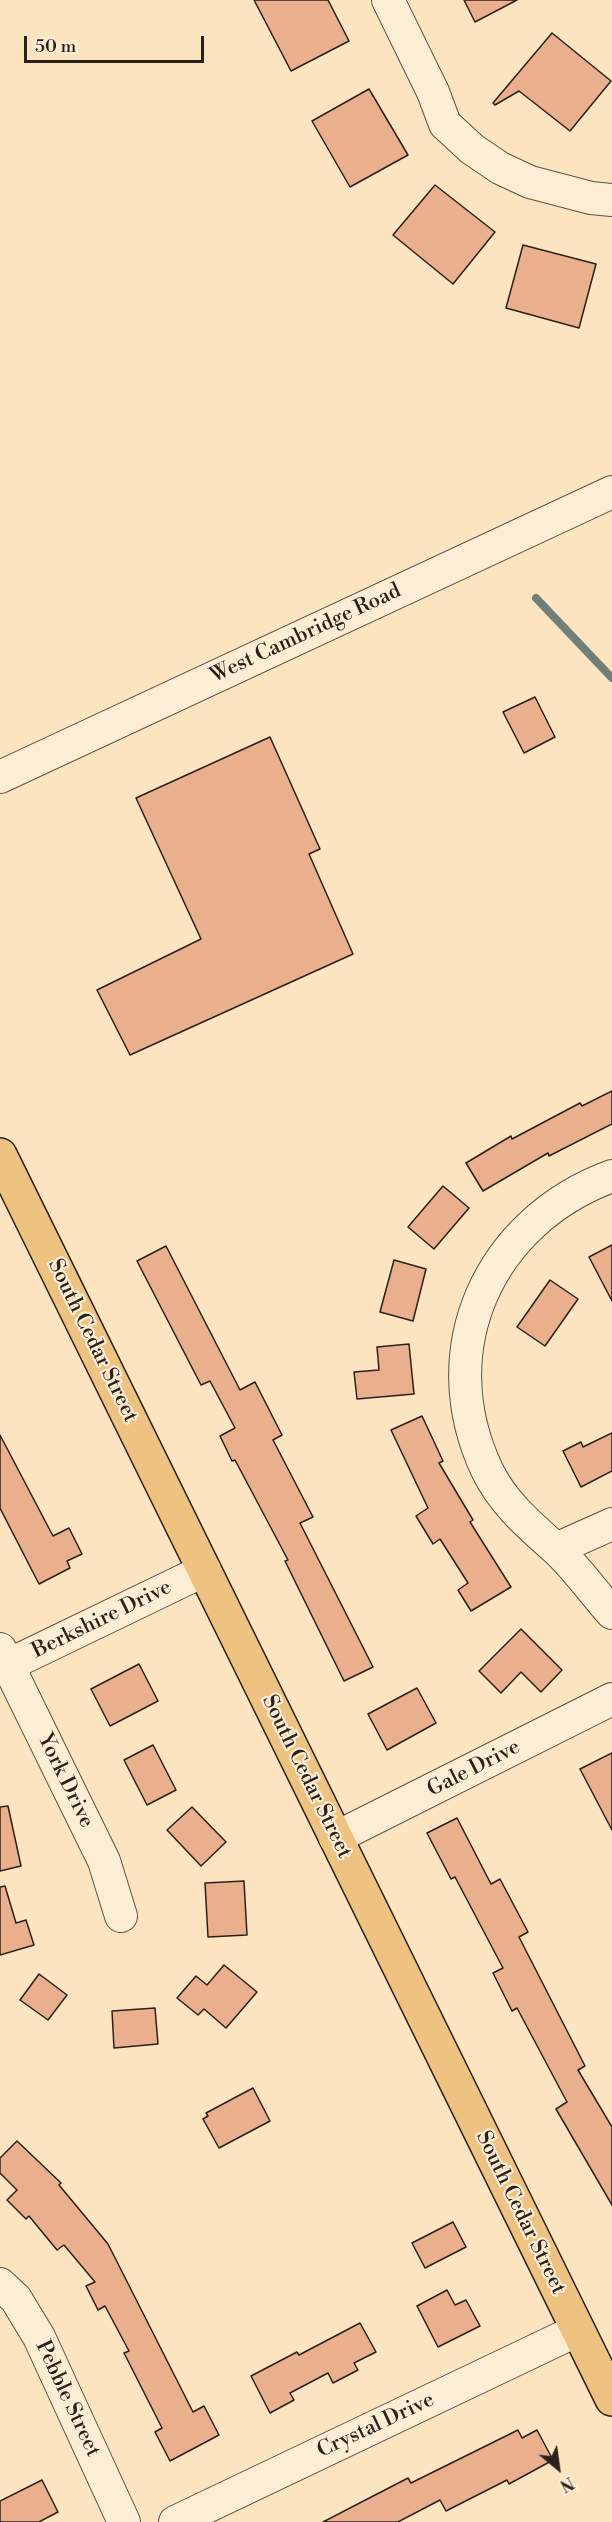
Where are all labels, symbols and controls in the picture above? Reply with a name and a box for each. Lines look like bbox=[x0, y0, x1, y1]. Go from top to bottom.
scale bar bbox=[27, 24, 207, 62]
text: 50 m bbox=[35, 35, 76, 58]
street label: West Cambridge Road bbox=[207, 579, 405, 689]
street label: South Cedar Street bbox=[42, 1255, 142, 1427]
street label: Berkshire Drive bbox=[28, 1575, 176, 1665]
street label: South Cedar Street bbox=[256, 1691, 356, 1863]
street label: York Drive bbox=[31, 1730, 99, 1832]
street label: Gale Drive bbox=[423, 1735, 525, 1803]
street label: South Cedar Street bbox=[470, 2127, 570, 2299]
street label: Pebble Street bbox=[29, 2337, 105, 2461]
street label: Crystal Drive bbox=[313, 2388, 439, 2464]
north arrow bbox=[528, 2438, 588, 2498]
text: N bbox=[556, 2472, 577, 2496]

